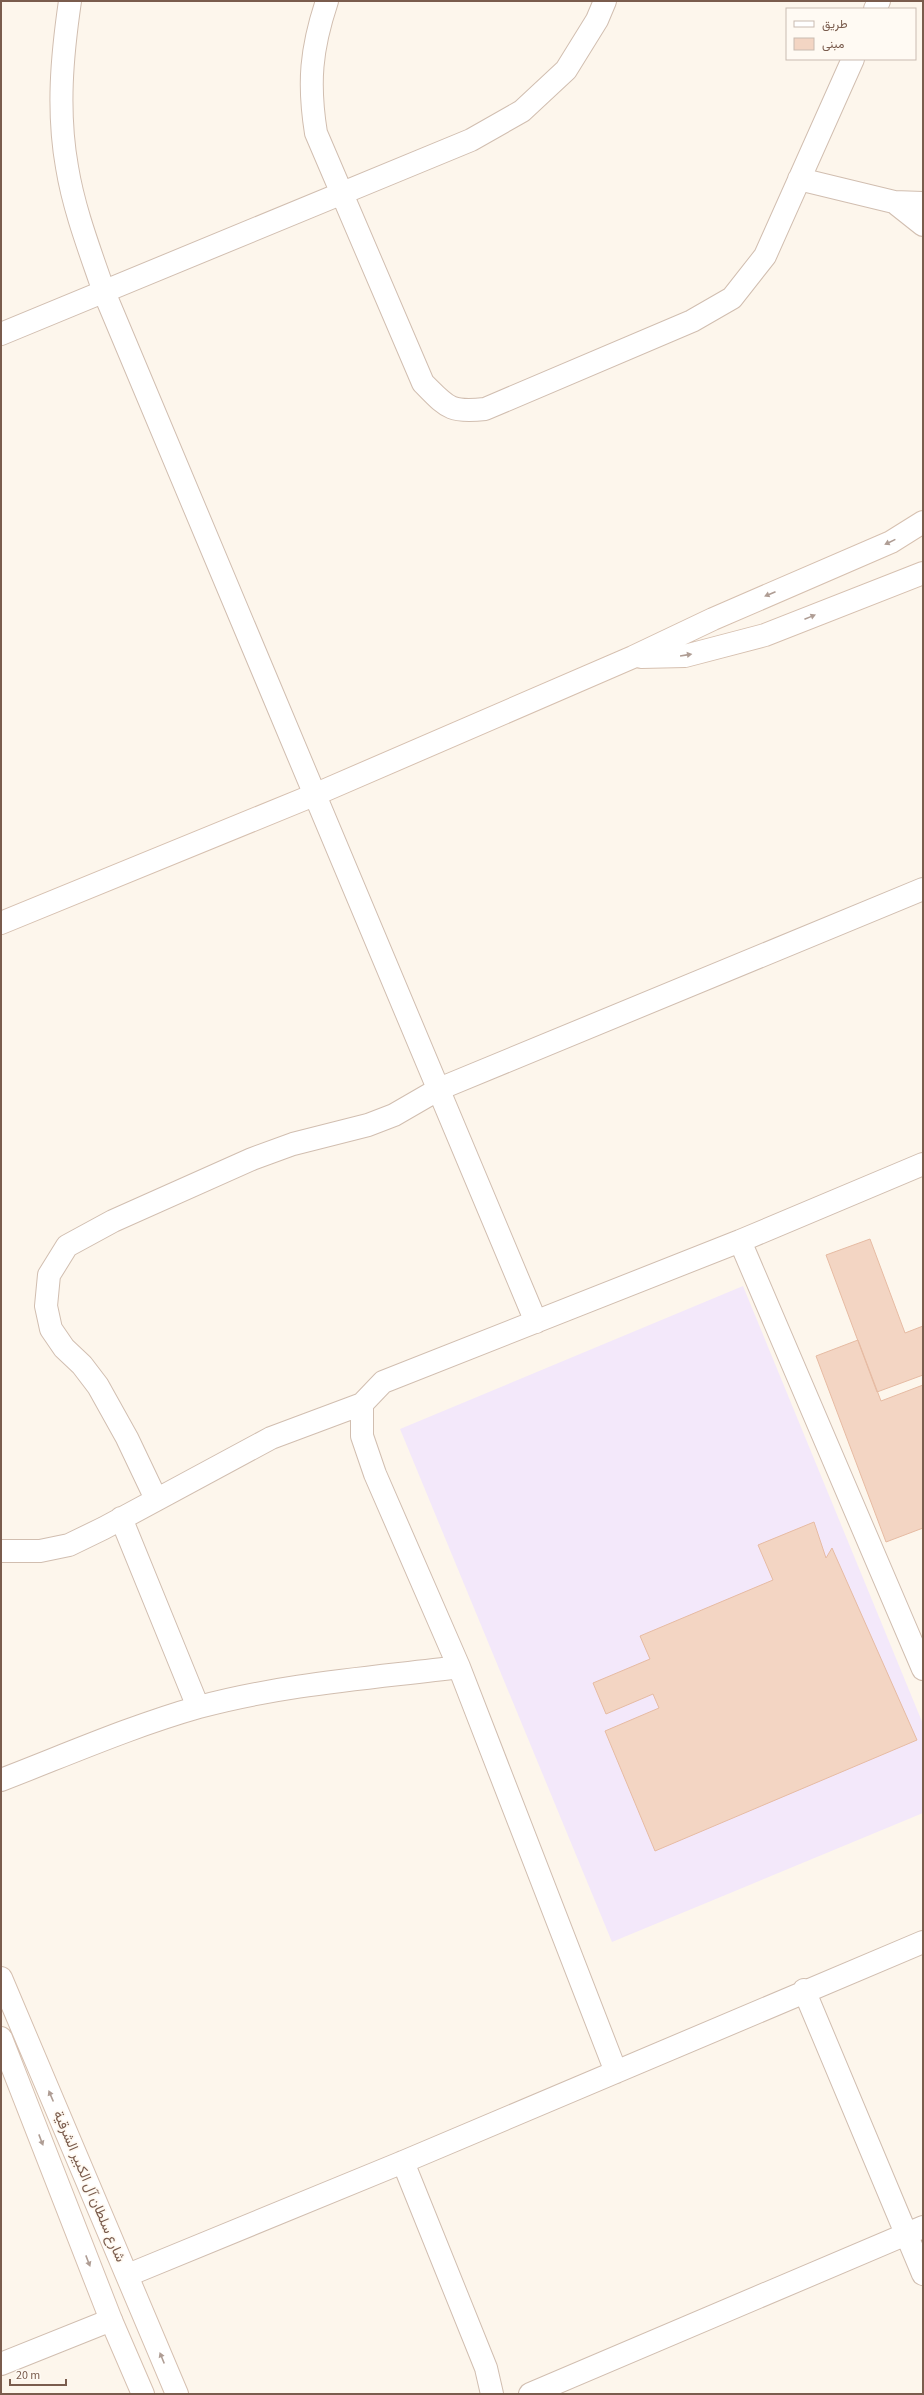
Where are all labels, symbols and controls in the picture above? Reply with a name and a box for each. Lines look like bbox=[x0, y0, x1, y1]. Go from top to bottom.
legend bbox=[786, 8, 916, 60]
text: طريق bbox=[822, 16, 848, 33]
text: مبنى bbox=[822, 36, 844, 53]
one-way arrow bbox=[884, 539, 895, 545]
one-way arrow bbox=[765, 591, 776, 597]
one-way arrow bbox=[805, 613, 817, 619]
one-way arrow bbox=[680, 652, 692, 658]
one-way arrow bbox=[48, 2090, 54, 2102]
street label: شارع سلطان آل الكبير الشرقية bbox=[48, 2107, 130, 2265]
one-way arrow bbox=[38, 2134, 44, 2146]
one-way arrow bbox=[86, 2255, 92, 2267]
one-way arrow bbox=[159, 2352, 165, 2363]
scale bar bbox=[10, 2361, 66, 2387]
text: 20 m bbox=[16, 2367, 40, 2384]

